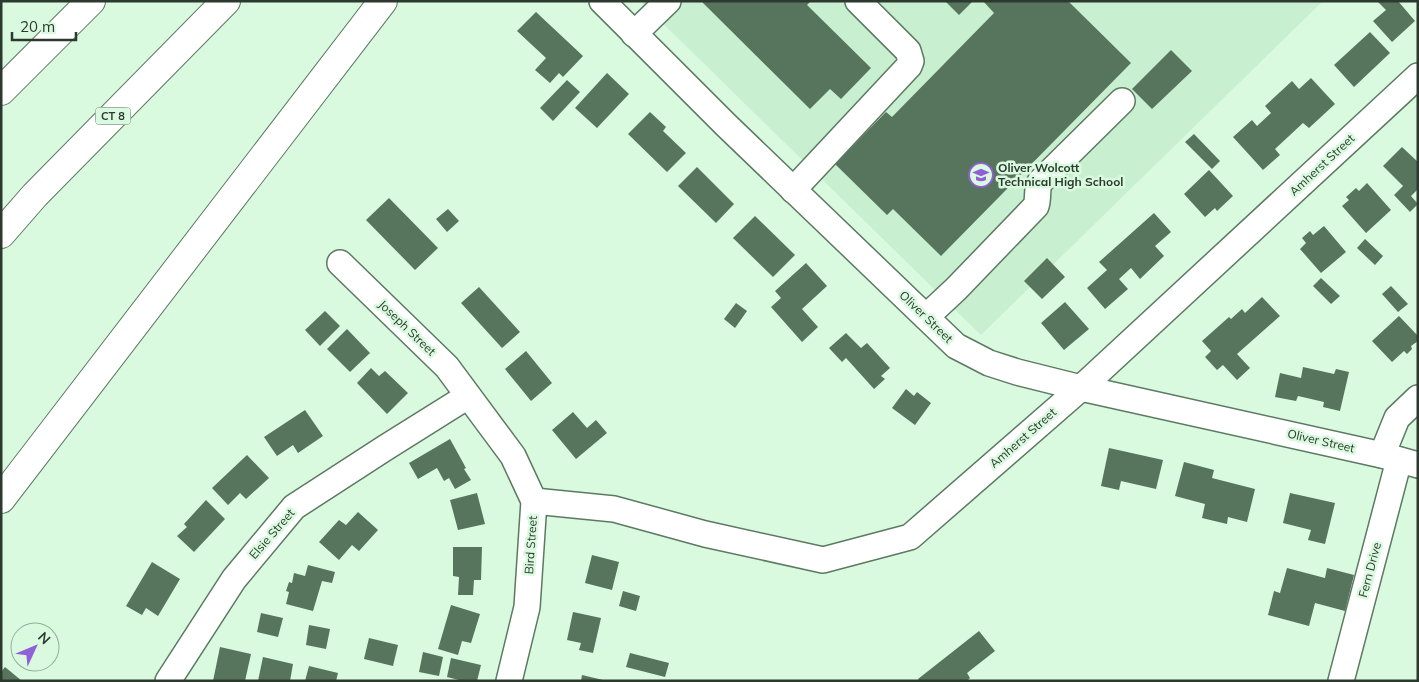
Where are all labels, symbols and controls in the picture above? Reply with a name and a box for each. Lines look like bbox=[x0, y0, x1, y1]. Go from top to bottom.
scale bar bbox=[12, 10, 76, 42]
text: 20 m bbox=[20, 17, 55, 36]
road number: CT 8 bbox=[96, 108, 130, 124]
street label: Amherst Street bbox=[1286, 131, 1357, 199]
place label: Oliver Wolcott Technical High School bbox=[998, 160, 1123, 189]
school or university icon: Oliver Wolcott Technical High School bbox=[968, 162, 994, 188]
street label: Oliver Street bbox=[897, 287, 956, 346]
street label: Joseph Street bbox=[376, 297, 439, 359]
street label: Amherst Street bbox=[986, 405, 1059, 471]
street label: Oliver Street bbox=[1286, 426, 1356, 456]
street label: Elsie Street bbox=[246, 506, 297, 562]
street label: Bird Street bbox=[521, 515, 540, 575]
street label: Fern Drive bbox=[1355, 541, 1384, 599]
north arrow bbox=[10, 622, 60, 672]
text: N bbox=[34, 628, 54, 648]

